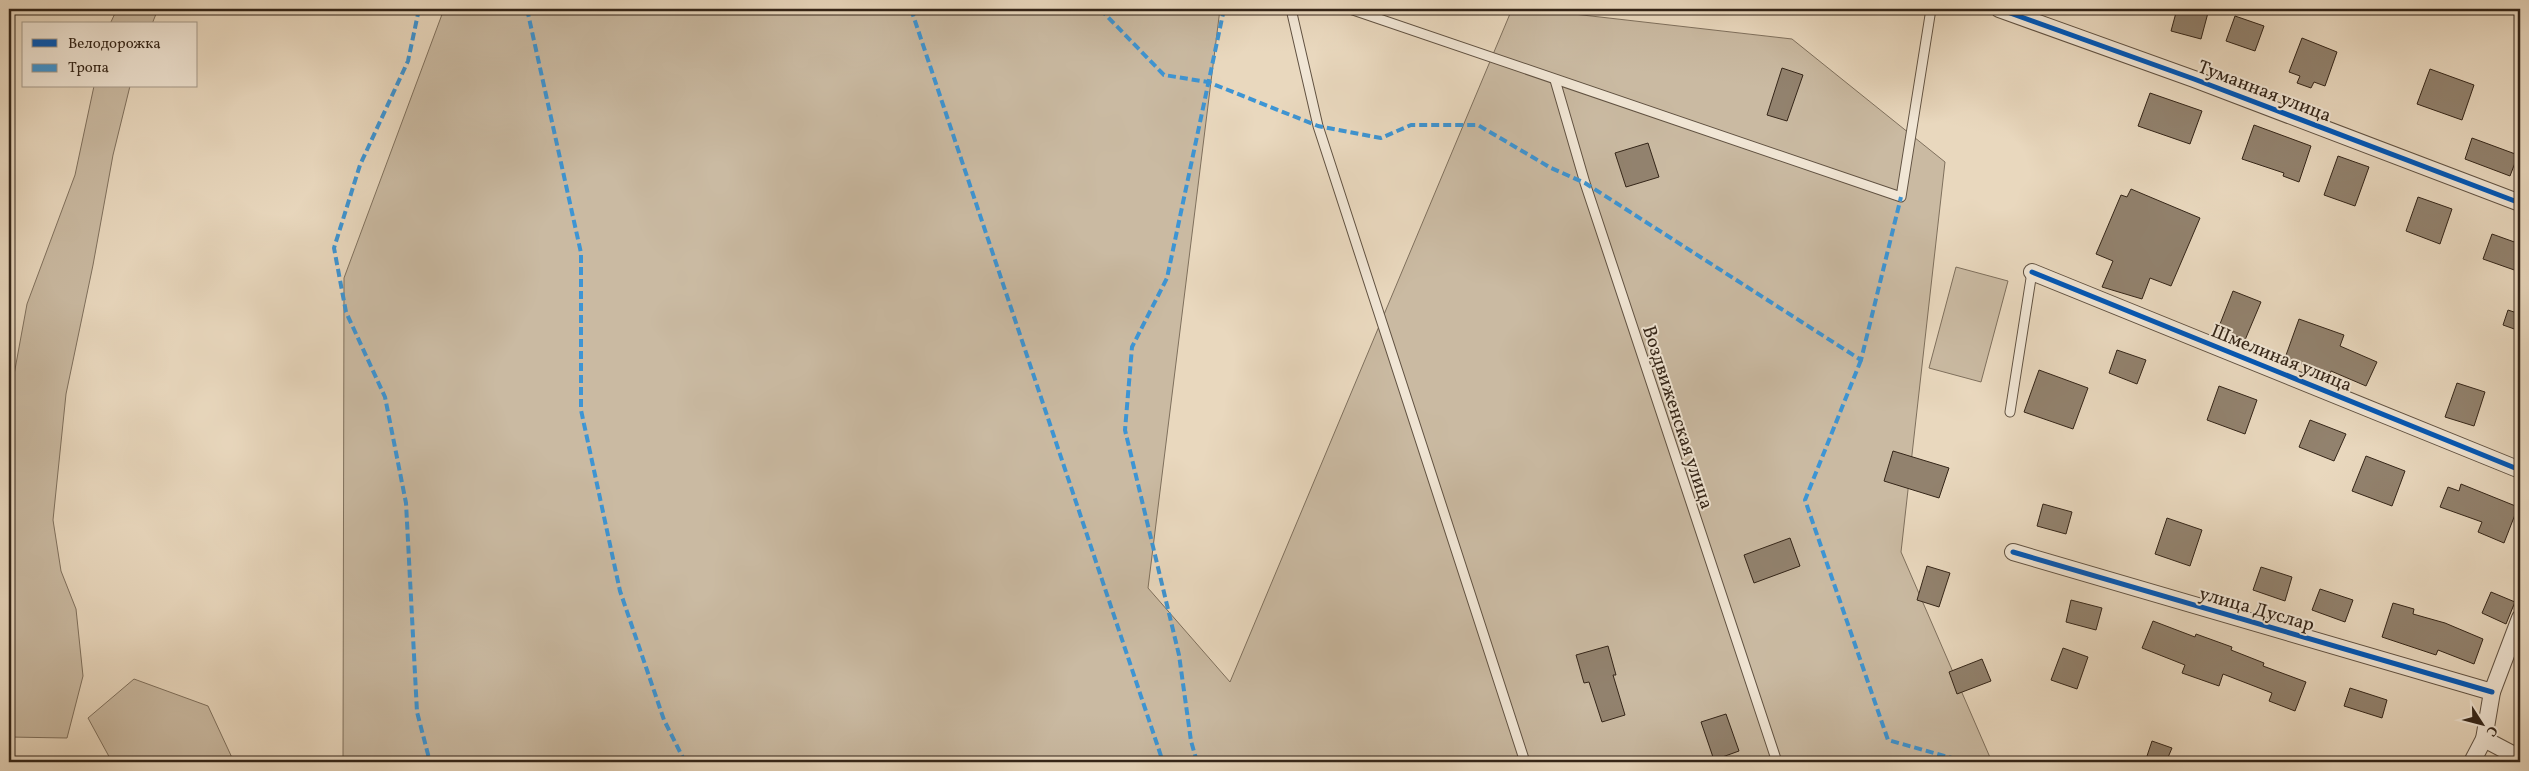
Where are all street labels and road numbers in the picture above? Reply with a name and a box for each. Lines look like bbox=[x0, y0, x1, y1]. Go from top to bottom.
street label: Туманная улица bbox=[2194, 54, 2335, 129]
street label: Шмелиная улица bbox=[2207, 319, 2356, 399]
street label: Воздвиженская улица bbox=[1635, 322, 1719, 513]
street label: улица Дуслар bbox=[2196, 581, 2317, 639]

